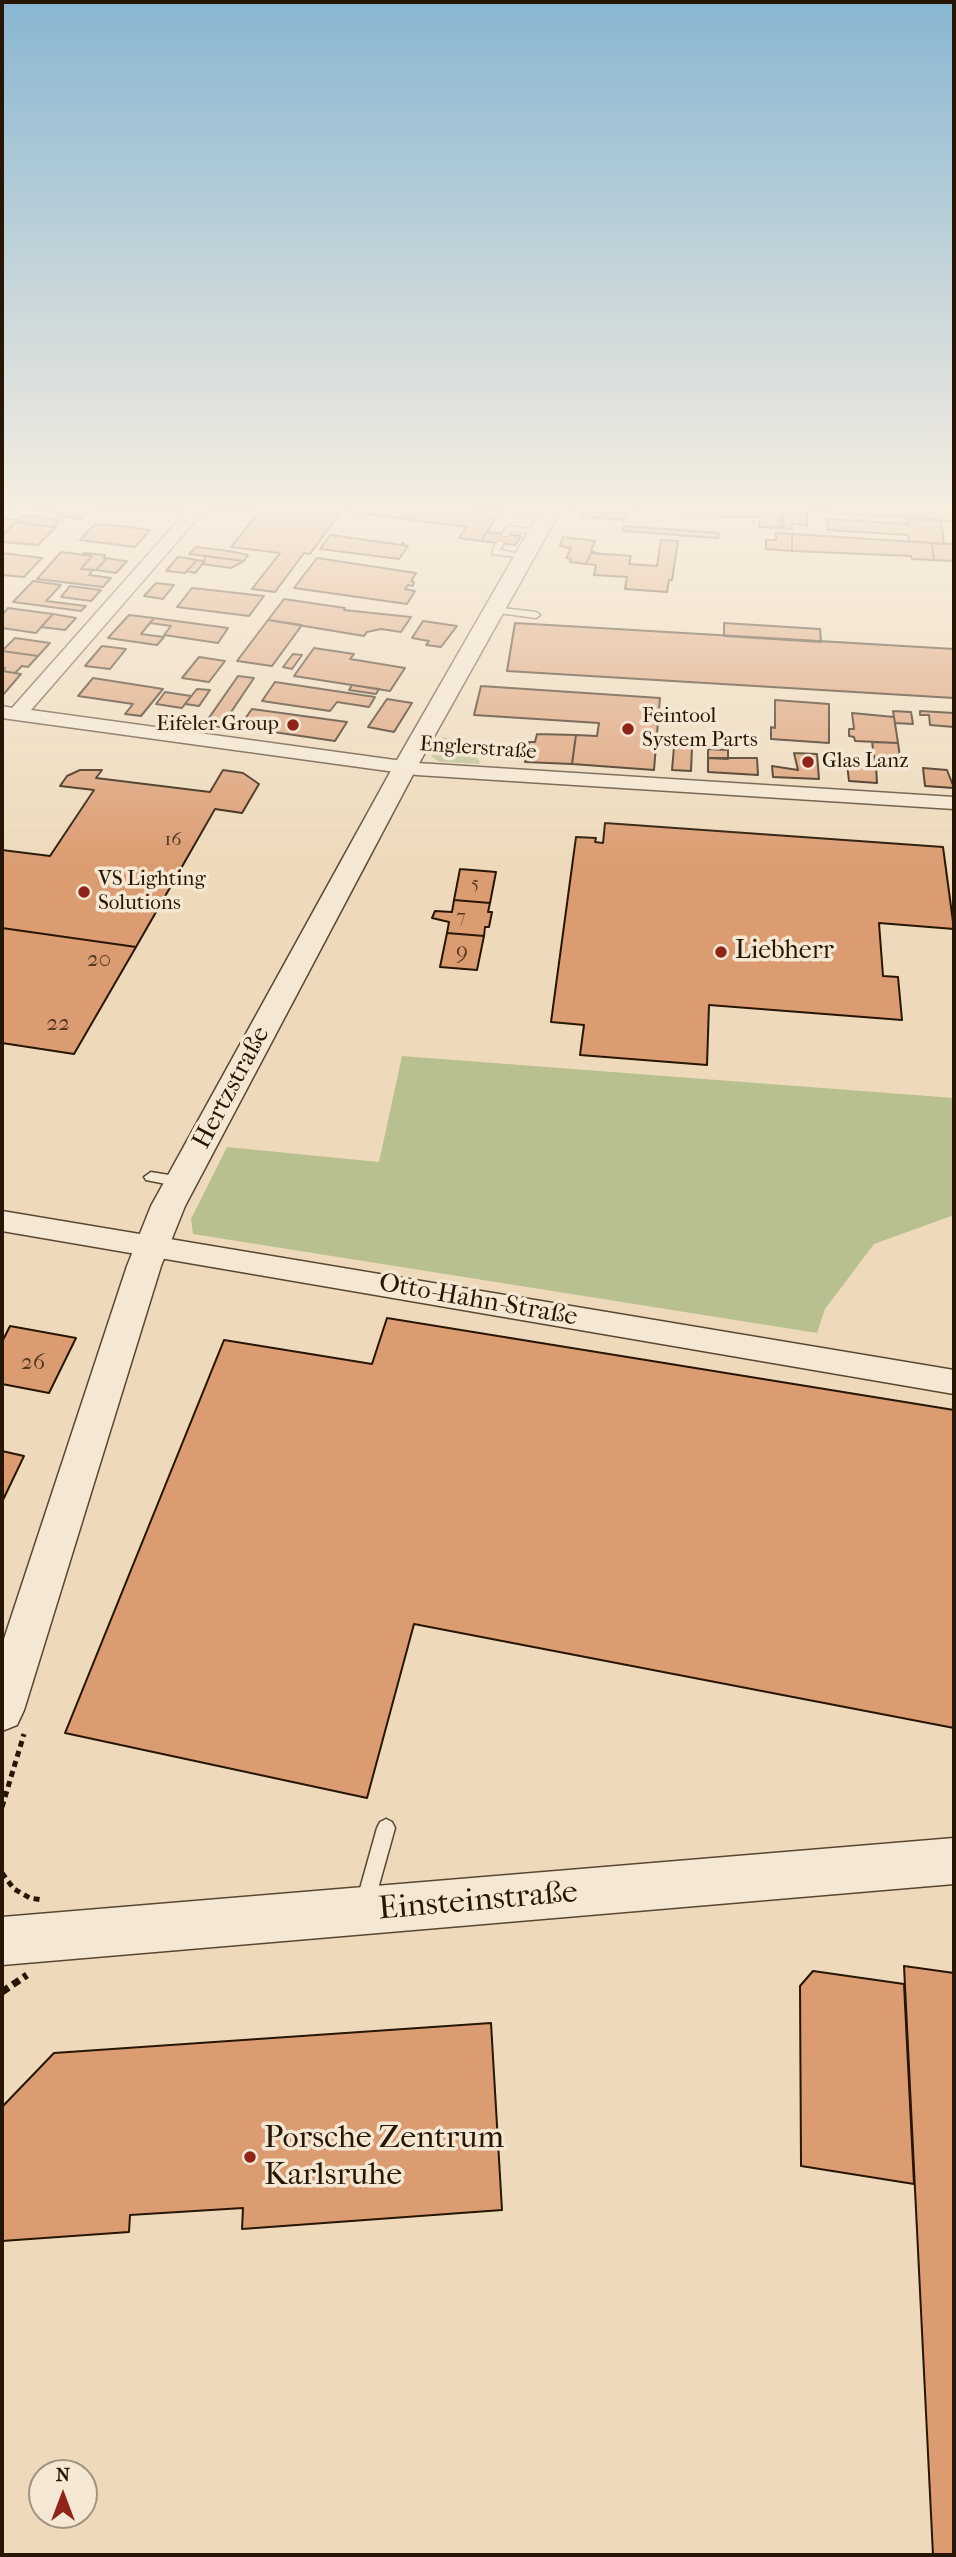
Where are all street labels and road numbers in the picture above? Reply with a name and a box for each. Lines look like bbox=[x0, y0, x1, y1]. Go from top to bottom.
street label: Englerstraße bbox=[419, 732, 537, 766]
street label: Hertzstraße bbox=[187, 1021, 277, 1155]
street label: Otto-Hahn-Straße bbox=[376, 1268, 580, 1334]
street label: Einsteinstraße bbox=[377, 1874, 579, 1930]

